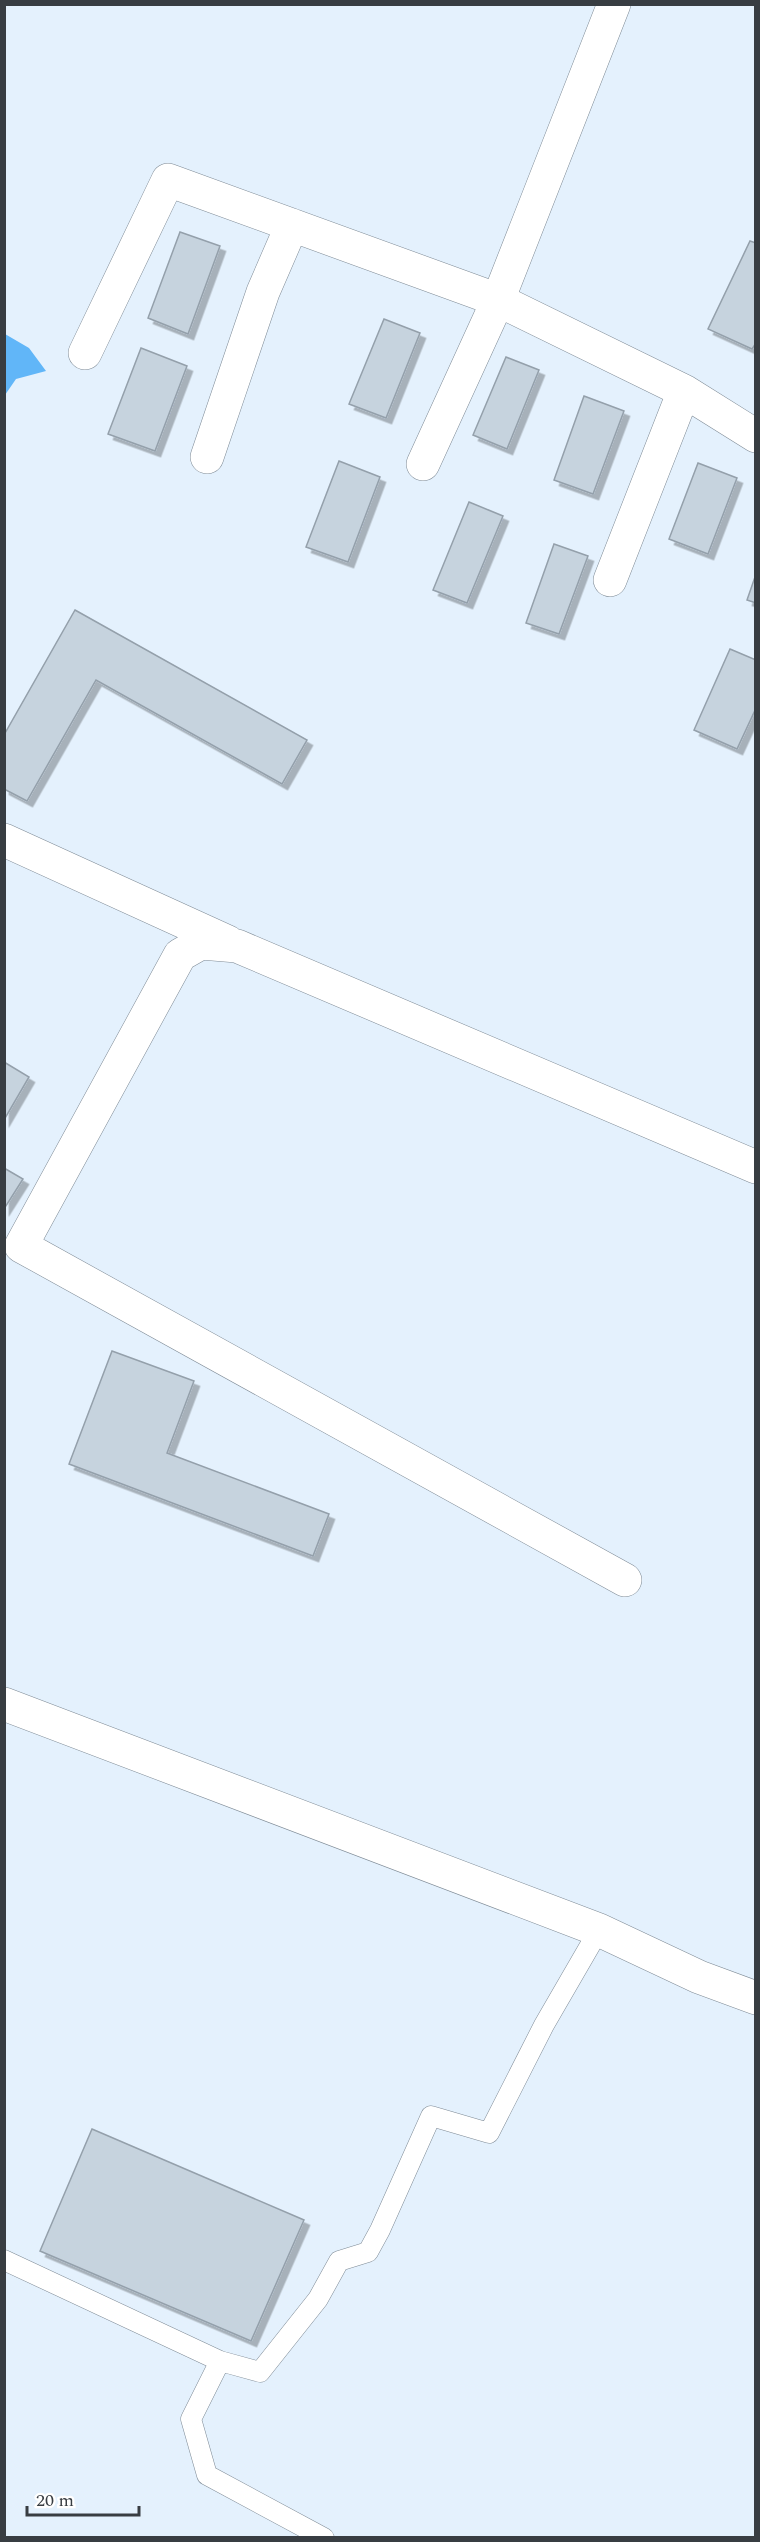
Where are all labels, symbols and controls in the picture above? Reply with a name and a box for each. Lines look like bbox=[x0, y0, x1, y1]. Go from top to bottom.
scale bar bbox=[27, 2479, 140, 2517]
text: 20 m bbox=[36, 2487, 74, 2514]

